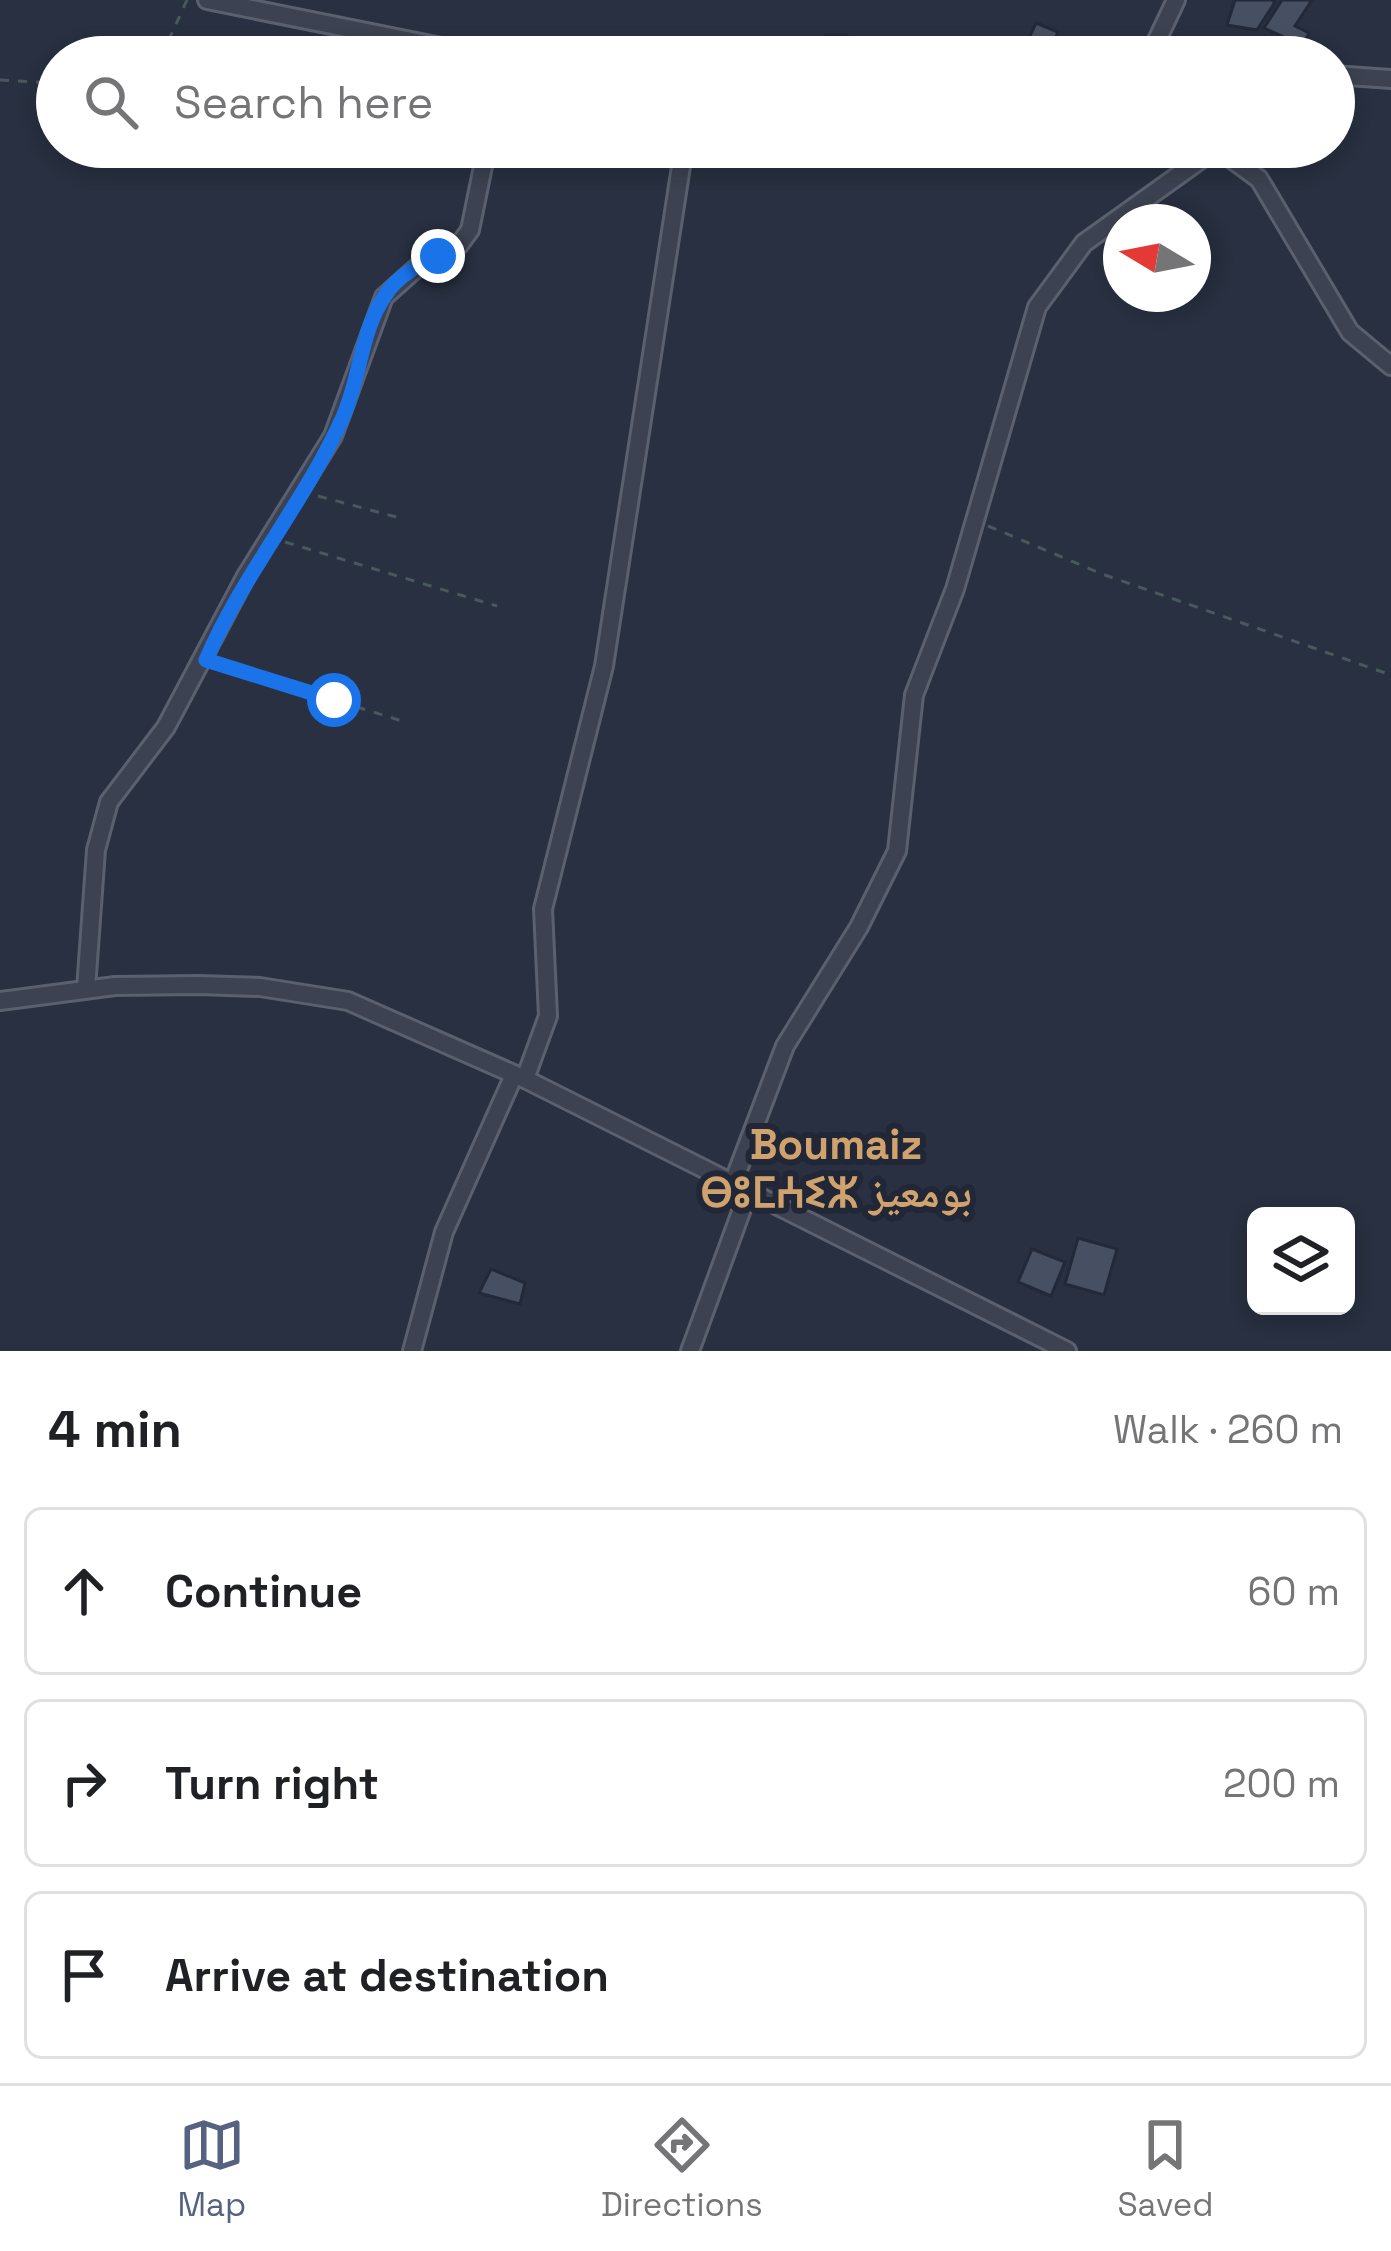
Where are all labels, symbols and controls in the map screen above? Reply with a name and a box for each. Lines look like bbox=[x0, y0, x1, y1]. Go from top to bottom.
search box bbox=[36, 36, 1355, 168]
icon: search bbox=[78, 69, 144, 135]
text: Search here bbox=[174, 74, 433, 131]
north arrow bbox=[1103, 204, 1211, 312]
route end bbox=[411, 229, 465, 283]
route start bbox=[307, 673, 361, 727]
district label: Boumaiz ⴱⵓⵎⵄⵉⵣ بومعيز bbox=[700, 1118, 972, 1219]
map controls bbox=[1247, 1207, 1355, 1315]
button: layers bbox=[1247, 1207, 1355, 1315]
text: 4 min bbox=[48, 1397, 182, 1462]
text: Walk · 260 m bbox=[1113, 1405, 1343, 1454]
icon: ahead bbox=[51, 1558, 117, 1624]
text: Continue bbox=[165, 1563, 362, 1620]
text: 60 m bbox=[1248, 1567, 1340, 1616]
icon: right bbox=[51, 1750, 117, 1816]
text: Turn right bbox=[165, 1755, 379, 1812]
text: 200 m bbox=[1223, 1759, 1340, 1808]
icon: arrive bbox=[51, 1942, 117, 2008]
text: Arrive at destination bbox=[165, 1947, 609, 2004]
tab: Map bbox=[177, 2112, 246, 2226]
tab: Directions bbox=[601, 2112, 763, 2226]
tab: Saved bbox=[1117, 2112, 1214, 2226]

